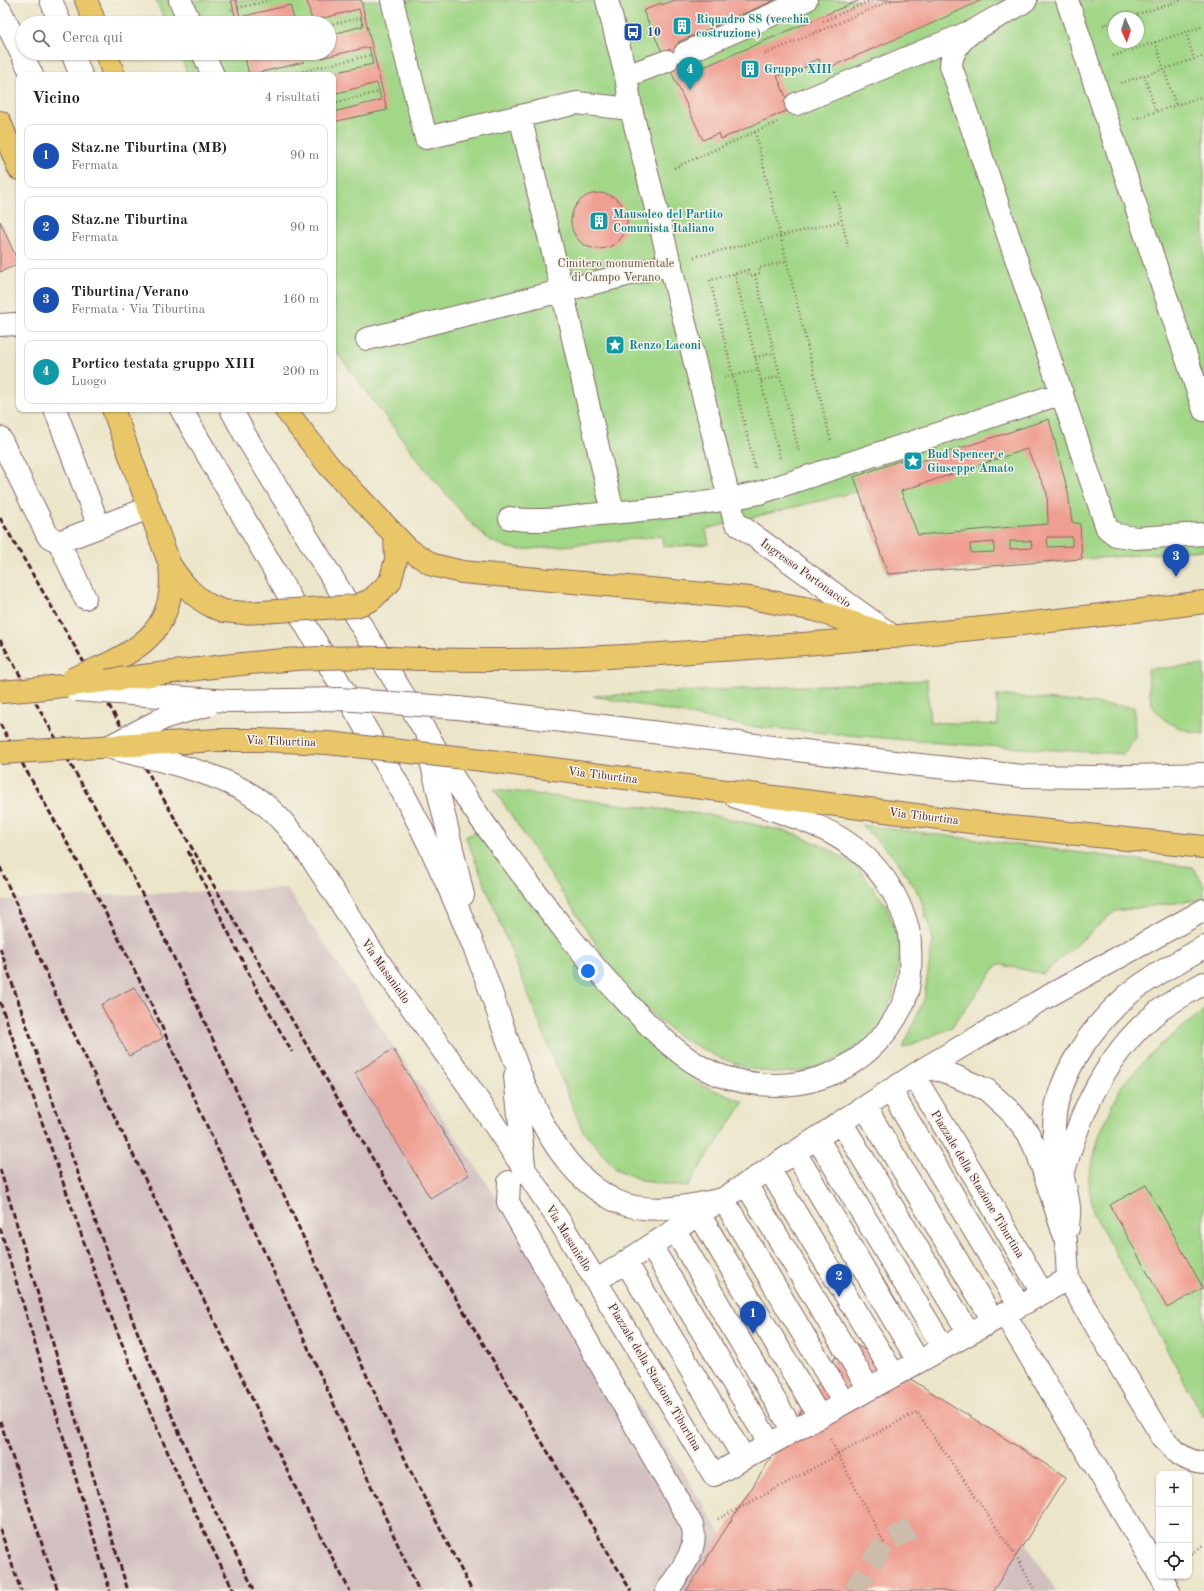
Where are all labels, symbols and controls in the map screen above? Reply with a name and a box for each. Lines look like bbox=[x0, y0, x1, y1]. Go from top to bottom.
north arrow bbox=[1108, 12, 1144, 48]
place label: Riquadro 88 (vecchia costruzione) bbox=[696, 13, 809, 40]
building icon: Riquadro 88 (vecchia costruzione) bbox=[671, 15, 693, 37]
search box bbox=[16, 16, 336, 60]
bus stop icon: 10 bbox=[622, 21, 644, 43]
icon: search bbox=[30, 27, 52, 49]
place label: 10 bbox=[647, 27, 661, 39]
text: Cerca qui bbox=[62, 31, 123, 46]
pin: 4 bbox=[677, 57, 703, 90]
building icon: Gruppo XIII bbox=[739, 58, 761, 80]
place label: Gruppo XIII bbox=[764, 64, 832, 76]
text: Vicino bbox=[32, 90, 80, 107]
text: 4 risultati bbox=[265, 91, 320, 104]
text: Staz.ne Tiburtina (MB) bbox=[71, 141, 227, 156]
text: 1 bbox=[42, 149, 50, 162]
text: 90 m bbox=[290, 149, 319, 162]
text: Fermata bbox=[71, 159, 118, 172]
place label: Mausoleo del Partito Comunista Italiano bbox=[613, 209, 723, 235]
building icon: Mausoleo del Partito Comunista Italiano bbox=[588, 210, 610, 232]
text: Staz.ne Tiburtina bbox=[71, 213, 188, 228]
text: 2 bbox=[42, 221, 50, 234]
text: 90 m bbox=[290, 221, 319, 234]
text: Fermata bbox=[71, 231, 118, 244]
park label: Cimitero monumentale di Campo Verano bbox=[558, 258, 675, 284]
text: Tiburtina/Verano bbox=[71, 285, 189, 300]
text: 3 bbox=[42, 293, 50, 306]
text: 160 m bbox=[282, 293, 319, 306]
text: Fermata · Via Tiburtina bbox=[71, 303, 205, 316]
place icon: Renzo Laconi bbox=[604, 334, 626, 356]
place label: Renzo Laconi bbox=[629, 340, 701, 352]
text: Portico testata gruppo XIII bbox=[71, 357, 255, 372]
text: 4 bbox=[42, 365, 50, 378]
text: 200 m bbox=[282, 365, 319, 378]
text: Luogo bbox=[71, 375, 107, 388]
place label: Bud Spencer e Giuseppe Amato bbox=[927, 449, 1014, 475]
place icon: Bud Spencer e Giuseppe Amato bbox=[902, 450, 924, 472]
street label: Ingresso Portonaccio bbox=[758, 537, 853, 611]
pin: 3 bbox=[1163, 544, 1189, 577]
street label: Via Tiburtina bbox=[246, 735, 316, 749]
street label: Via Tiburtina bbox=[567, 766, 639, 786]
street label: Via Tiburtina bbox=[888, 807, 960, 827]
street label: Via Masaniello bbox=[358, 937, 412, 1006]
your location bbox=[578, 961, 598, 981]
street label: Piazzale della Stazione Tiburtina bbox=[928, 1109, 1026, 1261]
street label: Via Masaniello bbox=[543, 1203, 593, 1274]
pin: 2 bbox=[826, 1264, 852, 1297]
pin: 1 bbox=[740, 1301, 766, 1334]
street label: Piazzale della Stazione Tiburtina bbox=[605, 1302, 703, 1454]
map controls bbox=[1156, 1471, 1192, 1579]
button: + bbox=[1156, 1471, 1192, 1507]
button: − bbox=[1156, 1507, 1192, 1543]
button: locate bbox=[1156, 1543, 1192, 1579]

